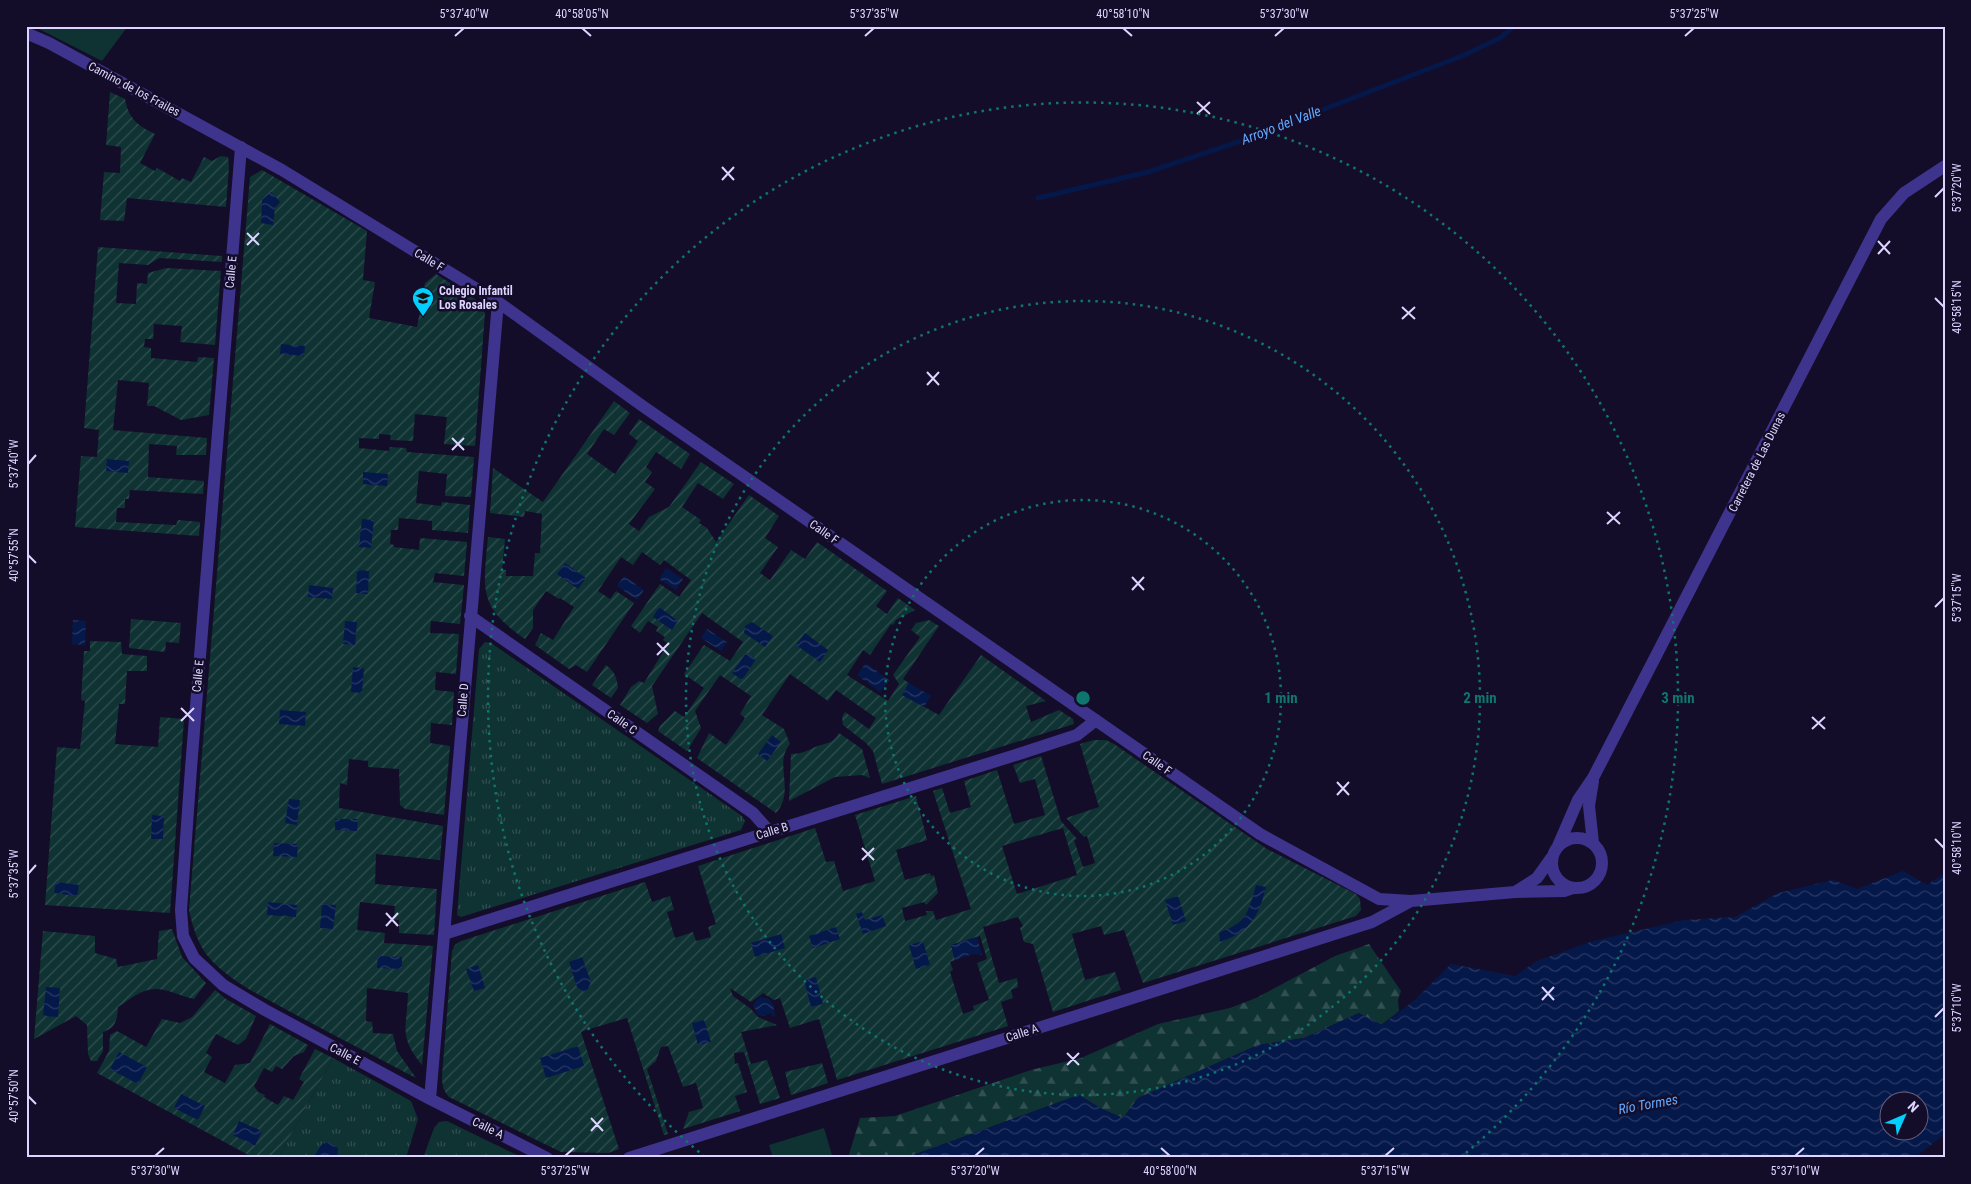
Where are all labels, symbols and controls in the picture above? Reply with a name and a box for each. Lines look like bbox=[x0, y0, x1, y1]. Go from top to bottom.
text: 5°37'40"W bbox=[439, 7, 489, 21]
text: 40°58'05"N bbox=[555, 7, 609, 21]
text: 5°37'35"W bbox=[849, 7, 899, 21]
text: 40°58'10"N bbox=[1096, 7, 1150, 21]
text: 5°37'30"W bbox=[1259, 7, 1309, 21]
text: 5°37'25"W bbox=[1669, 7, 1719, 21]
street label: Camino de los Frailes bbox=[86, 59, 182, 119]
water label: Arroyo del Valle bbox=[1238, 102, 1323, 148]
text: 5°37'20"W bbox=[1950, 163, 1964, 213]
street label: Calle F bbox=[412, 246, 447, 274]
street label: Calle E bbox=[223, 255, 239, 289]
text: 40°58'15"N bbox=[1950, 280, 1964, 334]
place label: Colegio Infantil Los Rosales bbox=[439, 284, 513, 312]
school or university icon: Colegio Infantil Los Rosales bbox=[411, 286, 435, 317]
street label: Carretera de Las Dunas bbox=[1726, 410, 1788, 514]
text: 5°37'40"W bbox=[7, 439, 21, 489]
street label: Calle F bbox=[807, 517, 841, 547]
text: 40°57'55"N bbox=[7, 528, 21, 582]
text: 5°37'15"W bbox=[1950, 573, 1964, 623]
street label: Calle E bbox=[190, 659, 206, 693]
street label: Calle D bbox=[455, 683, 471, 717]
centre of rings bbox=[1074, 689, 1092, 707]
text: 1 min bbox=[1264, 689, 1298, 707]
text: 2 min bbox=[1463, 689, 1497, 707]
text: 3 min bbox=[1661, 689, 1695, 707]
street label: Calle C bbox=[604, 707, 640, 737]
street label: Calle F bbox=[1140, 748, 1174, 778]
street label: Calle B bbox=[754, 819, 790, 843]
text: 40°58'10"N bbox=[1950, 821, 1964, 875]
text: 5°37'35"W bbox=[7, 849, 21, 899]
text: 5°37'10"W bbox=[1950, 983, 1964, 1033]
street label: Calle A bbox=[1004, 1021, 1040, 1045]
street label: Calle E bbox=[327, 1040, 363, 1068]
text: 40°57'50"N bbox=[7, 1069, 21, 1123]
water label: Río Tormes bbox=[1617, 1091, 1679, 1117]
north arrow bbox=[1878, 1092, 1928, 1142]
text: N bbox=[1905, 1098, 1922, 1115]
street label: Calle A bbox=[470, 1114, 506, 1142]
text: 5°37'30"W bbox=[130, 1164, 180, 1178]
text: 5°37'25"W bbox=[540, 1164, 590, 1178]
text: 5°37'20"W bbox=[950, 1164, 1000, 1178]
text: 40°58'00"N bbox=[1143, 1164, 1197, 1178]
text: 5°37'15"W bbox=[1360, 1164, 1410, 1178]
text: 5°37'10"W bbox=[1770, 1164, 1820, 1178]

